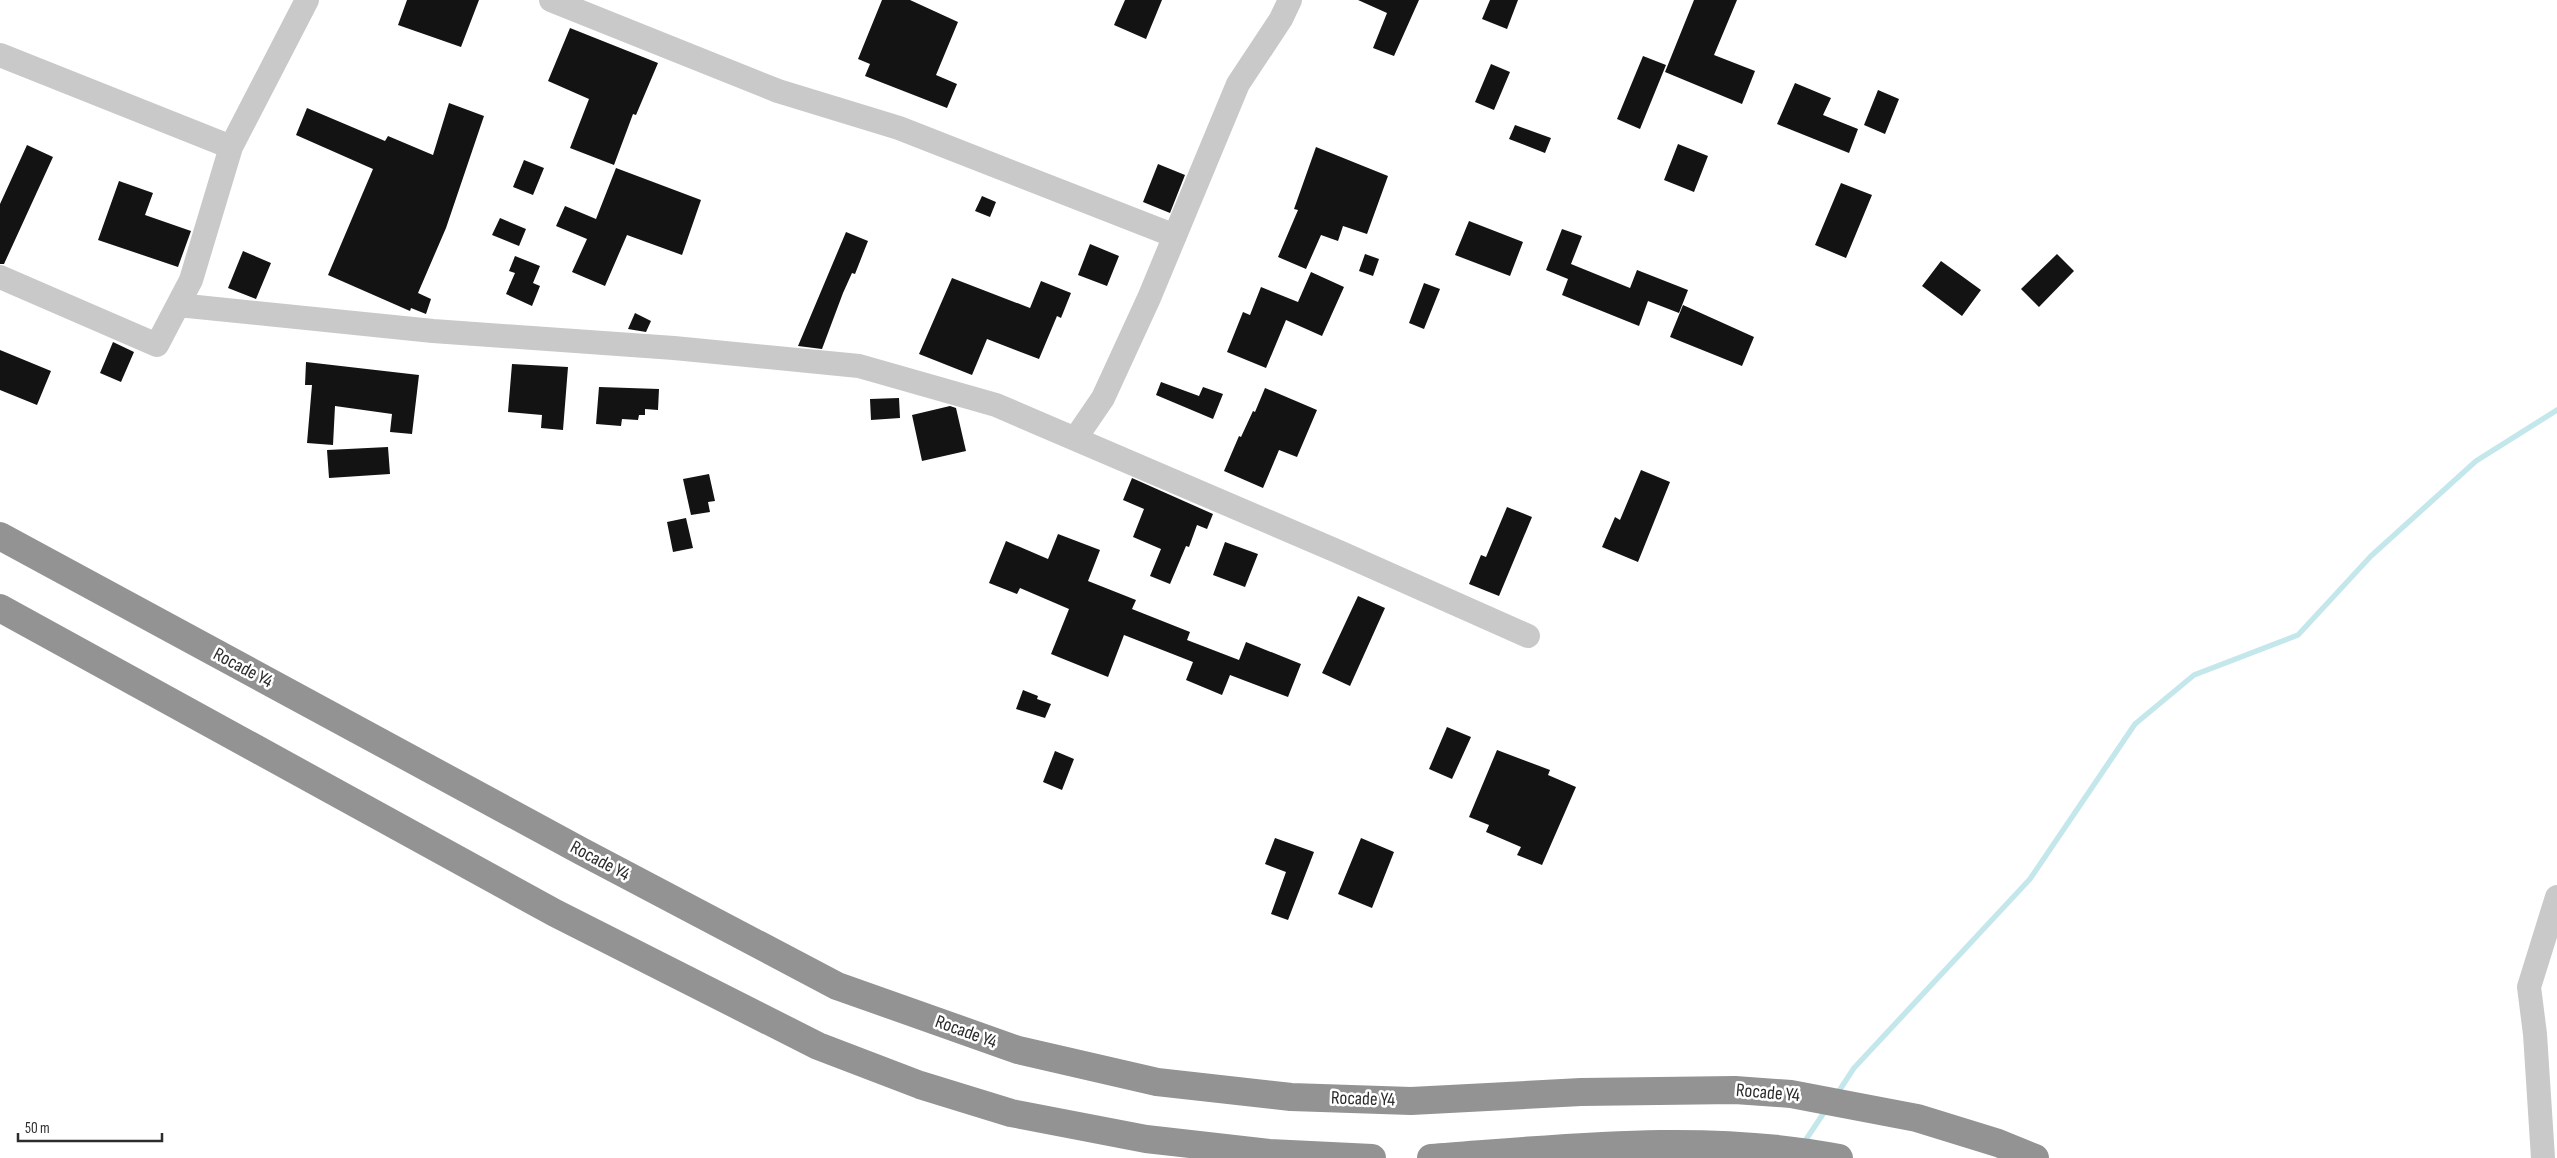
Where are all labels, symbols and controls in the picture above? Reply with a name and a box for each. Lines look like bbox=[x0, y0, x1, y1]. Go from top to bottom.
street label: Rocade Y4 bbox=[209, 643, 277, 693]
street label: Rocade Y4 bbox=[566, 836, 634, 886]
street label: Rocade Y4 bbox=[932, 1010, 1000, 1054]
street label: Rocade Y4 bbox=[1735, 1079, 1801, 1107]
street label: Rocade Y4 bbox=[1331, 1086, 1396, 1112]
scale bar bbox=[18, 1110, 161, 1142]
text: 50 m bbox=[25, 1119, 50, 1138]

